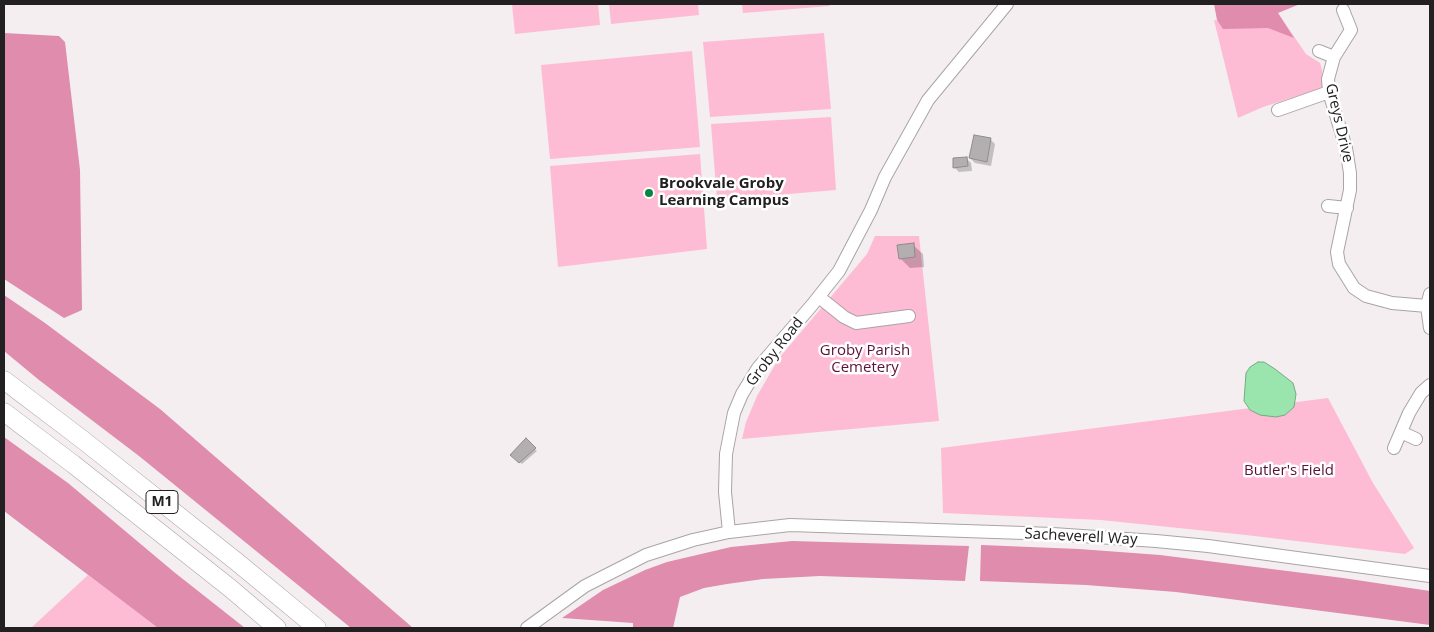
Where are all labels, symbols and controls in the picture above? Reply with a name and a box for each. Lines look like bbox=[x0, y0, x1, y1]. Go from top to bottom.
street label: Greys Drive bbox=[1321, 82, 1357, 164]
place label: Brookvale Groby Learning Campus bbox=[659, 175, 789, 210]
marker: Brookvale Groby Learning Campus bbox=[643, 187, 655, 199]
street label: Groby Road bbox=[743, 314, 807, 390]
park label: Groby Parish Cemetery bbox=[820, 342, 910, 377]
park label: Butler's Field bbox=[1244, 462, 1334, 480]
road number: M1 bbox=[146, 491, 178, 514]
street label: Sacheverell Way bbox=[1024, 525, 1138, 549]

